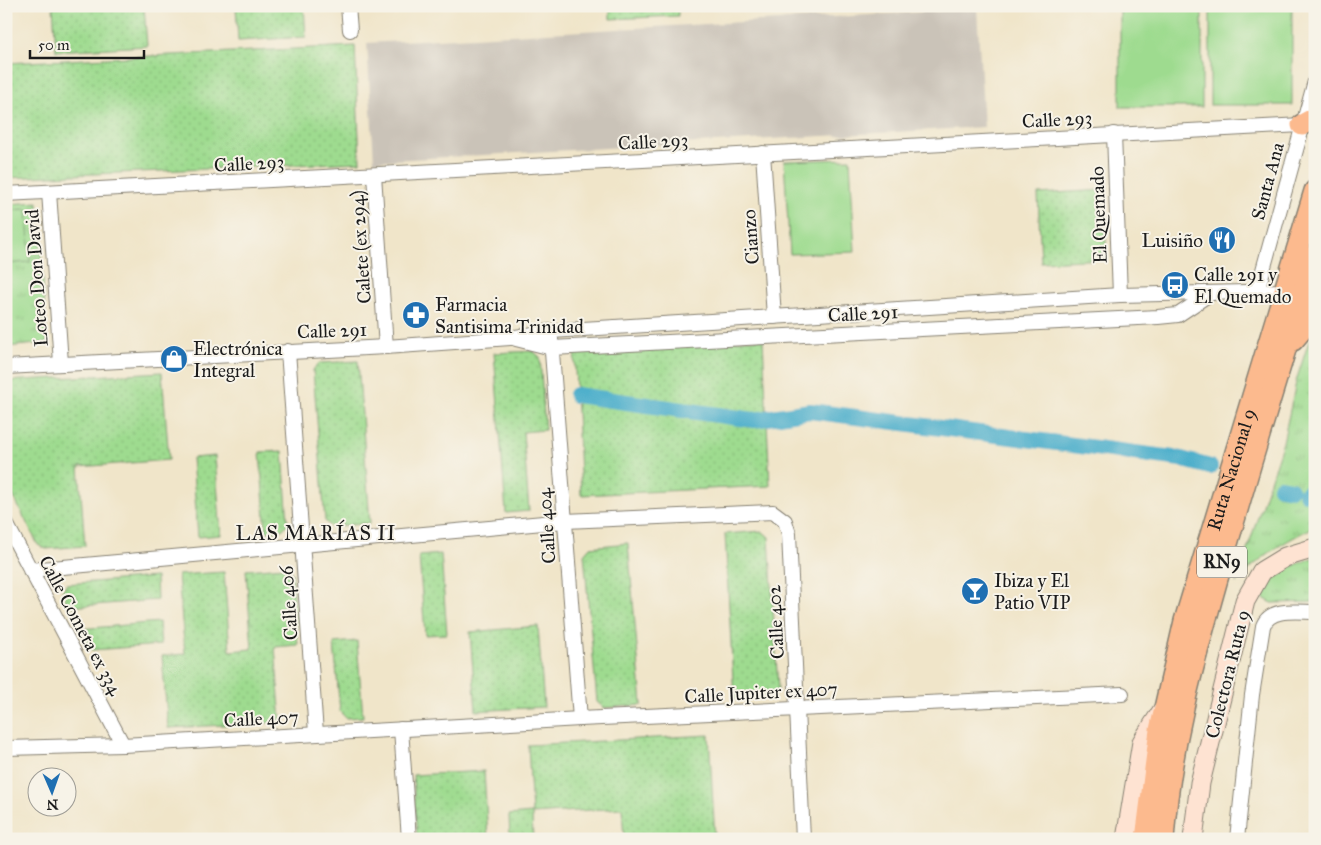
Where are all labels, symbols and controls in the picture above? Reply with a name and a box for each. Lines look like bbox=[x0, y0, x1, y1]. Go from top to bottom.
scale bar bbox=[30, 28, 144, 60]
text: 50 m bbox=[38, 36, 70, 54]
street label: Calle 293 bbox=[1021, 106, 1093, 133]
street label: Calle 293 bbox=[617, 128, 689, 155]
street label: Santa Ana bbox=[1246, 139, 1289, 222]
street label: Calle 293 bbox=[213, 150, 285, 177]
street label: El Quemado bbox=[1085, 166, 1112, 264]
street label: Calete (ex 294) bbox=[345, 189, 377, 305]
street label: Loteo Don David bbox=[20, 208, 53, 348]
street label: Cianzo bbox=[737, 208, 764, 265]
restaurant icon: Luisiño bbox=[1207, 225, 1237, 255]
place label: Luisiño bbox=[1141, 229, 1203, 252]
place label: Calle 291 y El Quemado bbox=[1194, 263, 1292, 308]
bus stop icon: Calle 291 y El Quemado bbox=[1160, 270, 1190, 300]
place label: Farmacia Santisima Trinidad bbox=[435, 293, 584, 338]
pharmacy icon: Farmacia Santisima Trinidad bbox=[401, 300, 431, 330]
street label: Calle 291 bbox=[827, 300, 899, 327]
street label: Calle 291 bbox=[297, 318, 367, 343]
place label: Electrónica Integral bbox=[193, 337, 284, 383]
shop icon: Electrónica Integral bbox=[159, 344, 189, 374]
street label: Ruta Nacional 9 bbox=[1202, 406, 1261, 534]
street label: Calle 404 bbox=[532, 487, 561, 564]
district label: LAS MARÍAS II bbox=[236, 519, 396, 545]
road number: RN9 bbox=[1197, 546, 1247, 578]
street label: Calle Cometa ex 334 bbox=[34, 552, 127, 699]
street label: Calle 406 bbox=[274, 564, 303, 641]
place label: Ibiza y El Patio VIP bbox=[994, 569, 1071, 614]
bar icon: Ibiza y El Patio VIP bbox=[960, 576, 990, 606]
street label: Calle 402 bbox=[762, 584, 789, 660]
street label: Colectora Ruta 9 bbox=[1200, 607, 1255, 741]
street label: Calle Jupiter ex 407 bbox=[684, 677, 838, 709]
street label: Calle 407 bbox=[223, 705, 299, 732]
north arrow bbox=[28, 768, 78, 818]
text: N bbox=[46, 796, 59, 813]

